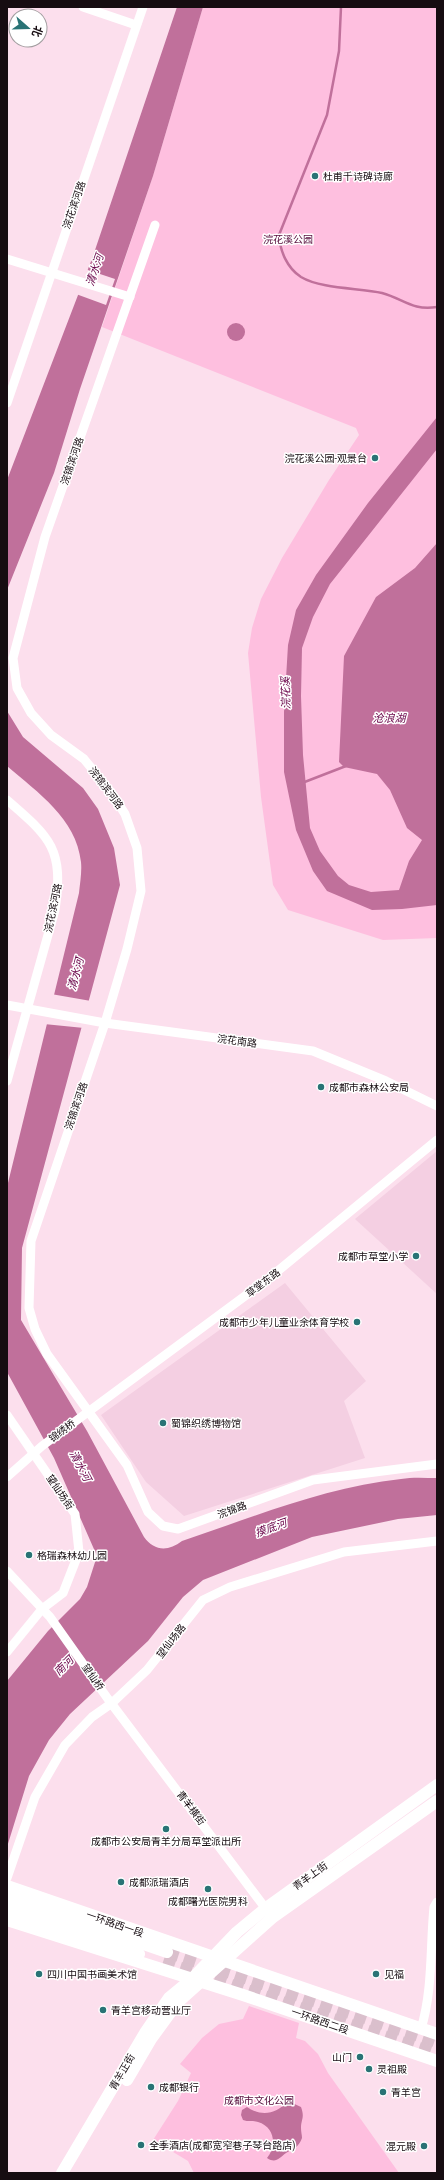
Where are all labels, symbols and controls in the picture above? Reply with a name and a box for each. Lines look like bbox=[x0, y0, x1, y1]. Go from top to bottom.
north arrow bbox=[8, 8, 48, 48]
text: 北 bbox=[29, 24, 45, 39]
marker: 杜甫千诗碑诗廊 bbox=[310, 171, 320, 181]
place label: 杜甫千诗碑诗廊 bbox=[323, 171, 393, 182]
street label: 浣花滨河路 bbox=[61, 180, 87, 230]
park label: 浣花溪公园 bbox=[263, 234, 313, 245]
water label: 清水河 bbox=[83, 250, 107, 288]
street label: 浣锦滨河路 bbox=[59, 436, 85, 486]
place label: 浣花溪公园-观景台 bbox=[285, 453, 367, 464]
marker: 浣花溪公园-观景台 bbox=[370, 453, 380, 463]
water label: 浣花溪 bbox=[279, 675, 293, 710]
water label: 沧浪湖 bbox=[373, 712, 407, 725]
street label: 浣锦滨河路 bbox=[87, 765, 125, 811]
street label: 浣花滨河路 bbox=[42, 882, 64, 934]
water label: 清水河 bbox=[65, 954, 87, 992]
street label: 浣花南路 bbox=[216, 1033, 258, 1049]
street label: 浣锦滨河路 bbox=[63, 1081, 89, 1131]
marker: 成都市森林公安局 bbox=[316, 1082, 326, 1092]
place label: 成都市森林公安局 bbox=[329, 1082, 409, 1093]
place label: 成都市草堂小学 bbox=[338, 1251, 408, 1262]
marker: 成都市草堂小学 bbox=[411, 1251, 421, 1261]
street label: 草堂东路 bbox=[244, 1267, 282, 1299]
place label: 成都市少年儿童业余体育学校 bbox=[219, 1317, 349, 1328]
marker: 成都市少年儿童业余体育学校 bbox=[352, 1317, 362, 1327]
street label: 锦绣桥 bbox=[47, 1418, 77, 1444]
marker: 蜀锦织绣博物馆 bbox=[158, 1418, 168, 1428]
place label: 蜀锦织绣博物馆 bbox=[171, 1418, 241, 1429]
water label: 清水河 bbox=[67, 1448, 94, 1485]
street label: 望仙场街 bbox=[44, 1472, 76, 1512]
street label: 浣锦路 bbox=[216, 1500, 248, 1520]
water label: 摸底河 bbox=[253, 1516, 291, 1540]
marker: 格瑞森林幼儿园 bbox=[24, 1550, 34, 1560]
place label: 格瑞森林幼儿园 bbox=[37, 1550, 107, 1561]
street label: 望仙场路 bbox=[154, 1622, 188, 1660]
water label: 南河 bbox=[52, 1652, 78, 1678]
street label: 望仙桥 bbox=[80, 1662, 106, 1692]
street label: 青羊横街 bbox=[175, 1789, 207, 1827]
marker: 成都市公安局青羊分局草堂派出所 bbox=[161, 1824, 171, 1834]
place label: 成都市公安局青羊分局草堂派出所 bbox=[91, 1836, 241, 1847]
street label: 青羊上街 bbox=[291, 1860, 329, 1892]
marker: 成都派瑞酒店 bbox=[116, 1877, 126, 1887]
place label: 成都派瑞酒店 bbox=[129, 1877, 189, 1888]
marker: 成都曙光医院男科 bbox=[203, 1884, 213, 1894]
place label: 成都曙光医院男科 bbox=[168, 1896, 248, 1907]
street label: 一环路西一段 bbox=[85, 1909, 145, 1939]
marker: 四川中国书画美术馆 bbox=[34, 1969, 44, 1979]
place label: 四川中国书画美术馆 bbox=[47, 1969, 137, 1980]
marker: 见福 bbox=[371, 1969, 381, 1979]
place label: 见福 bbox=[384, 1969, 404, 1980]
marker: 青羊宫移动营业厅 bbox=[98, 2005, 108, 2015]
place label: 青羊宫移动营业厅 bbox=[111, 2005, 191, 2016]
street label: 一环路西二段 bbox=[290, 2006, 350, 2036]
street label: 青羊正街 bbox=[107, 2052, 137, 2092]
place label: 山门 bbox=[332, 2052, 352, 2063]
marker: 山门 bbox=[355, 2052, 365, 2062]
marker: 灵祖殿 bbox=[364, 2064, 374, 2074]
place label: 灵祖殿 bbox=[377, 2064, 407, 2075]
marker: 成都银行 bbox=[146, 2082, 156, 2092]
place label: 成都银行 bbox=[159, 2082, 199, 2093]
marker: 青羊宫 bbox=[378, 2087, 388, 2097]
place label: 青羊宫 bbox=[391, 2087, 421, 2098]
park label: 成都市文化公园 bbox=[224, 2095, 294, 2106]
marker: 全季酒店(成都宽窄巷子琴台路店) bbox=[136, 2140, 146, 2150]
place label: 全季酒店(成都宽窄巷子琴台路店) bbox=[149, 2140, 295, 2152]
place label: 混元殿 bbox=[386, 2141, 416, 2152]
marker: 混元殿 bbox=[419, 2141, 429, 2151]

